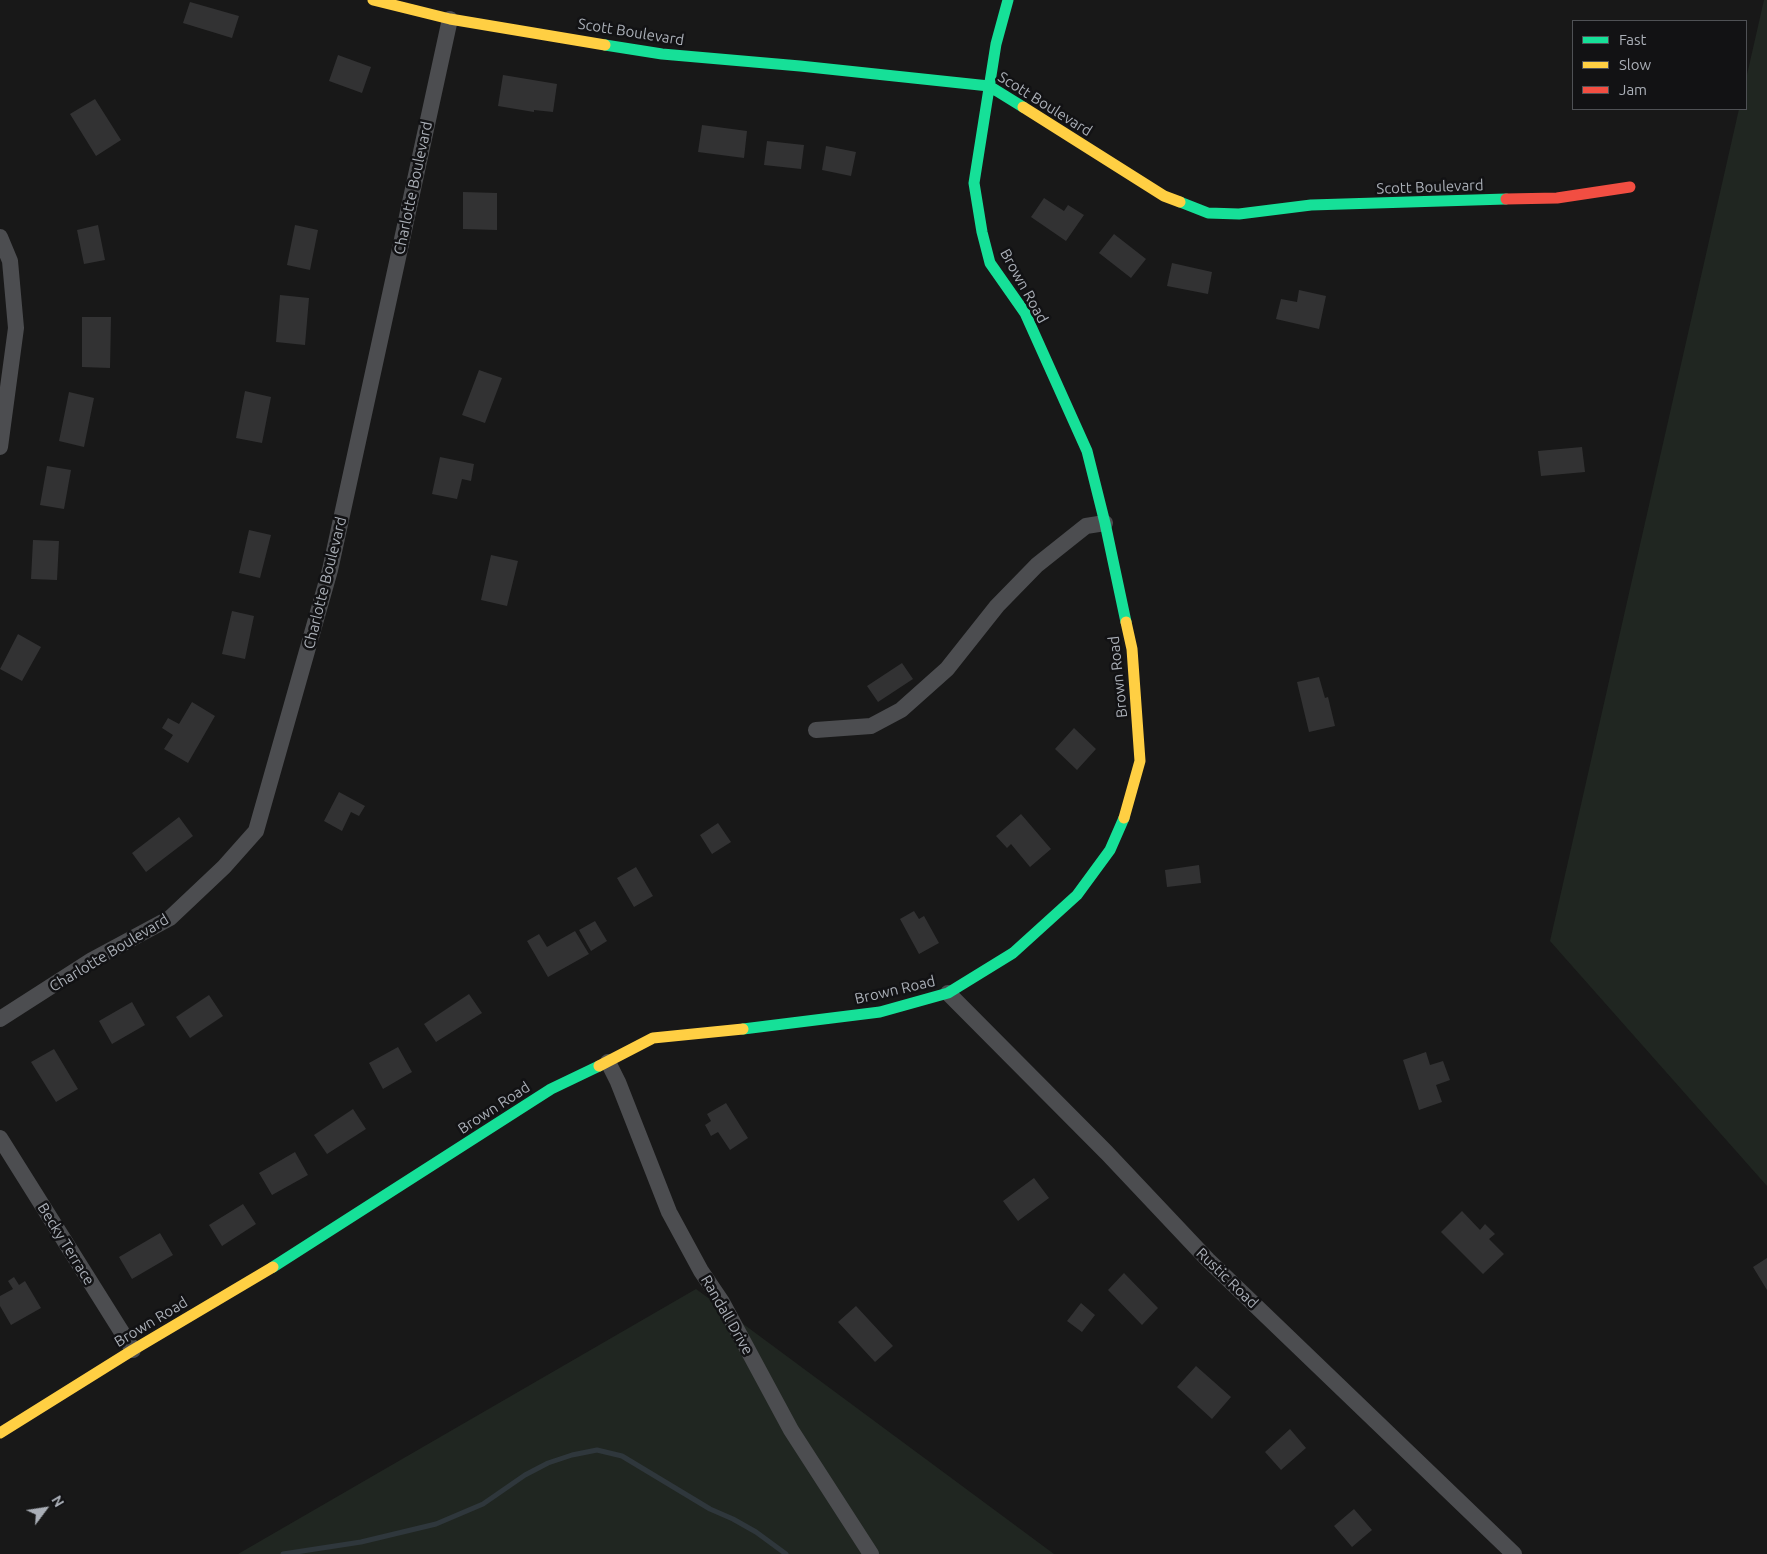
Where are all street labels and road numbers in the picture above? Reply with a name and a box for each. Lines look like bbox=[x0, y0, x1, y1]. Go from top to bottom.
street label: Scott Boulevard bbox=[577, 15, 685, 49]
street label: Scott Boulevard bbox=[995, 68, 1095, 140]
street label: Charlotte Boulevard bbox=[390, 120, 436, 256]
street label: Scott Boulevard bbox=[1376, 176, 1484, 198]
street label: Brown Road bbox=[996, 246, 1052, 326]
street label: Charlotte Boulevard bbox=[300, 515, 350, 651]
street label: Brown Road bbox=[1105, 635, 1131, 719]
street label: Charlotte Boulevard bbox=[46, 910, 172, 996]
street label: Brown Road bbox=[853, 972, 937, 1008]
street label: Brown Road bbox=[455, 1078, 533, 1138]
street label: Becky Terrace bbox=[34, 1200, 98, 1288]
street label: Rustic Road bbox=[1192, 1244, 1262, 1312]
street label: Randall Drive bbox=[697, 1272, 757, 1358]
street label: Brown Road bbox=[111, 1293, 191, 1351]

